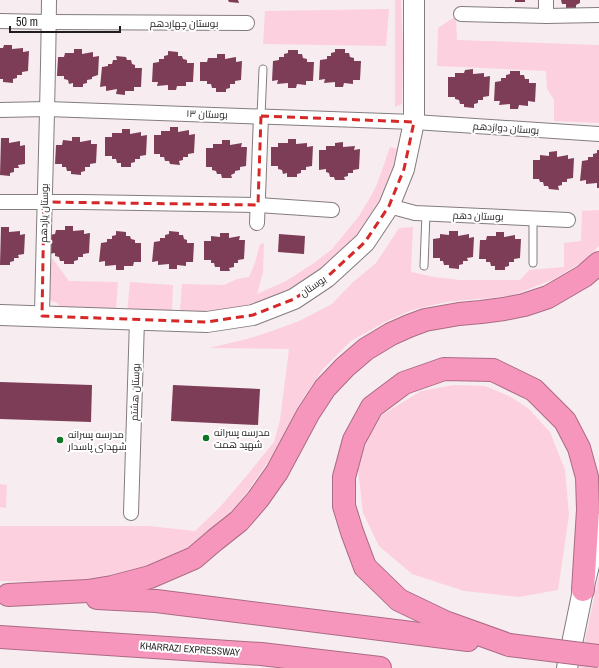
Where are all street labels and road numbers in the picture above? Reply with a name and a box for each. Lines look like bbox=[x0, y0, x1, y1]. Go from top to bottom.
street label: بوستان چهاردهم bbox=[150, 17, 218, 31]
street label: بوستان ۱۳ bbox=[186, 107, 228, 121]
street label: بوستان دوازدهم bbox=[472, 119, 540, 138]
street label: بوستان یازدهم bbox=[37, 183, 52, 243]
street label: بوستان دهم bbox=[452, 209, 504, 224]
street label: بوستان bbox=[297, 272, 329, 300]
street label: بوستان هشتم bbox=[127, 363, 144, 421]
street label: KHARRAZI EXPRESSWAY bbox=[140, 639, 241, 659]

